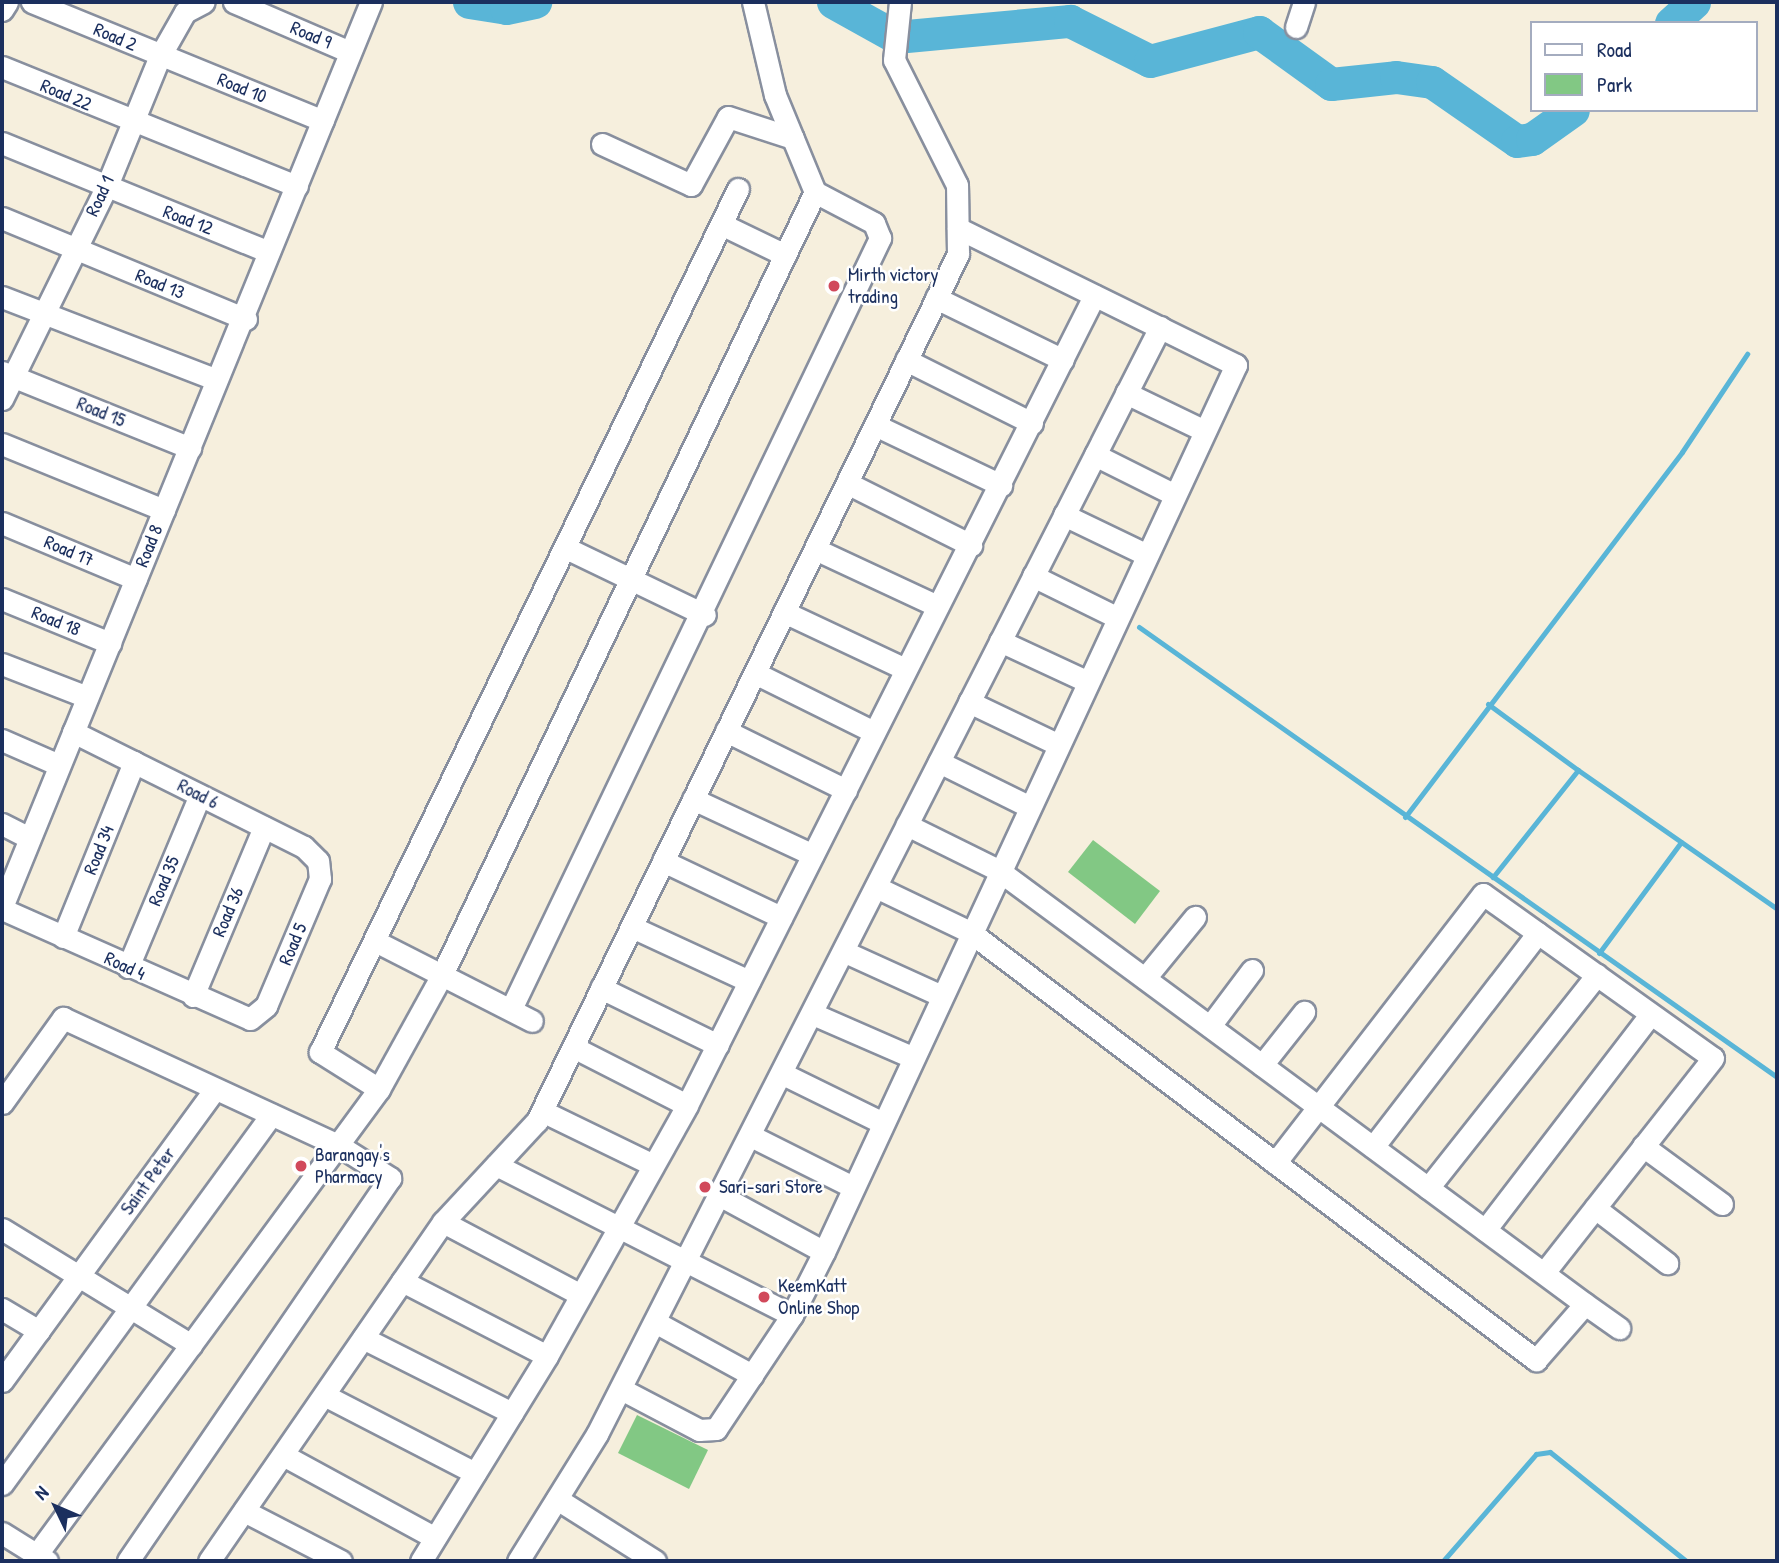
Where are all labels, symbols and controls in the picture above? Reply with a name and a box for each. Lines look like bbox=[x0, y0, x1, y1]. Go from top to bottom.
street label: Road 9 bbox=[287, 16, 335, 54]
street label: Road 2 bbox=[90, 18, 140, 56]
legend bbox=[1530, 21, 1758, 112]
text: Road bbox=[1597, 35, 1631, 64]
street label: Road 10 bbox=[214, 68, 270, 108]
text: Park bbox=[1597, 70, 1632, 99]
street label: Road 22 bbox=[37, 74, 95, 116]
street label: Road 1 bbox=[81, 172, 119, 220]
street label: Road 12 bbox=[160, 200, 216, 240]
street label: Road 13 bbox=[132, 264, 188, 304]
place label: Mirth victory trading bbox=[848, 264, 939, 308]
marker: Mirth victory trading bbox=[826, 278, 842, 294]
street label: Road 15 bbox=[73, 392, 129, 432]
street label: Road 8 bbox=[130, 521, 168, 571]
street label: Road 17 bbox=[41, 530, 97, 572]
street label: Road 18 bbox=[28, 601, 84, 641]
street label: Road 6 bbox=[174, 774, 222, 814]
street label: Road 34 bbox=[79, 822, 119, 878]
street label: Road 35 bbox=[143, 853, 185, 909]
street label: Road 36 bbox=[207, 884, 249, 940]
street label: Road 5 bbox=[274, 920, 312, 968]
street label: Road 4 bbox=[101, 947, 149, 985]
street label: Saint Peter bbox=[116, 1143, 180, 1219]
place label: Barangay's Pharmacy bbox=[315, 1144, 390, 1188]
marker: Barangay's Pharmacy bbox=[293, 1158, 309, 1174]
place label: Sari-sari Store bbox=[719, 1176, 823, 1198]
marker: Sari-sari Store bbox=[697, 1179, 713, 1195]
place label: KeemKatt Online Shop bbox=[778, 1275, 859, 1319]
marker: KeemKatt Online Shop bbox=[756, 1289, 772, 1305]
north arrow bbox=[21, 1472, 91, 1542]
text: N bbox=[28, 1480, 54, 1505]

